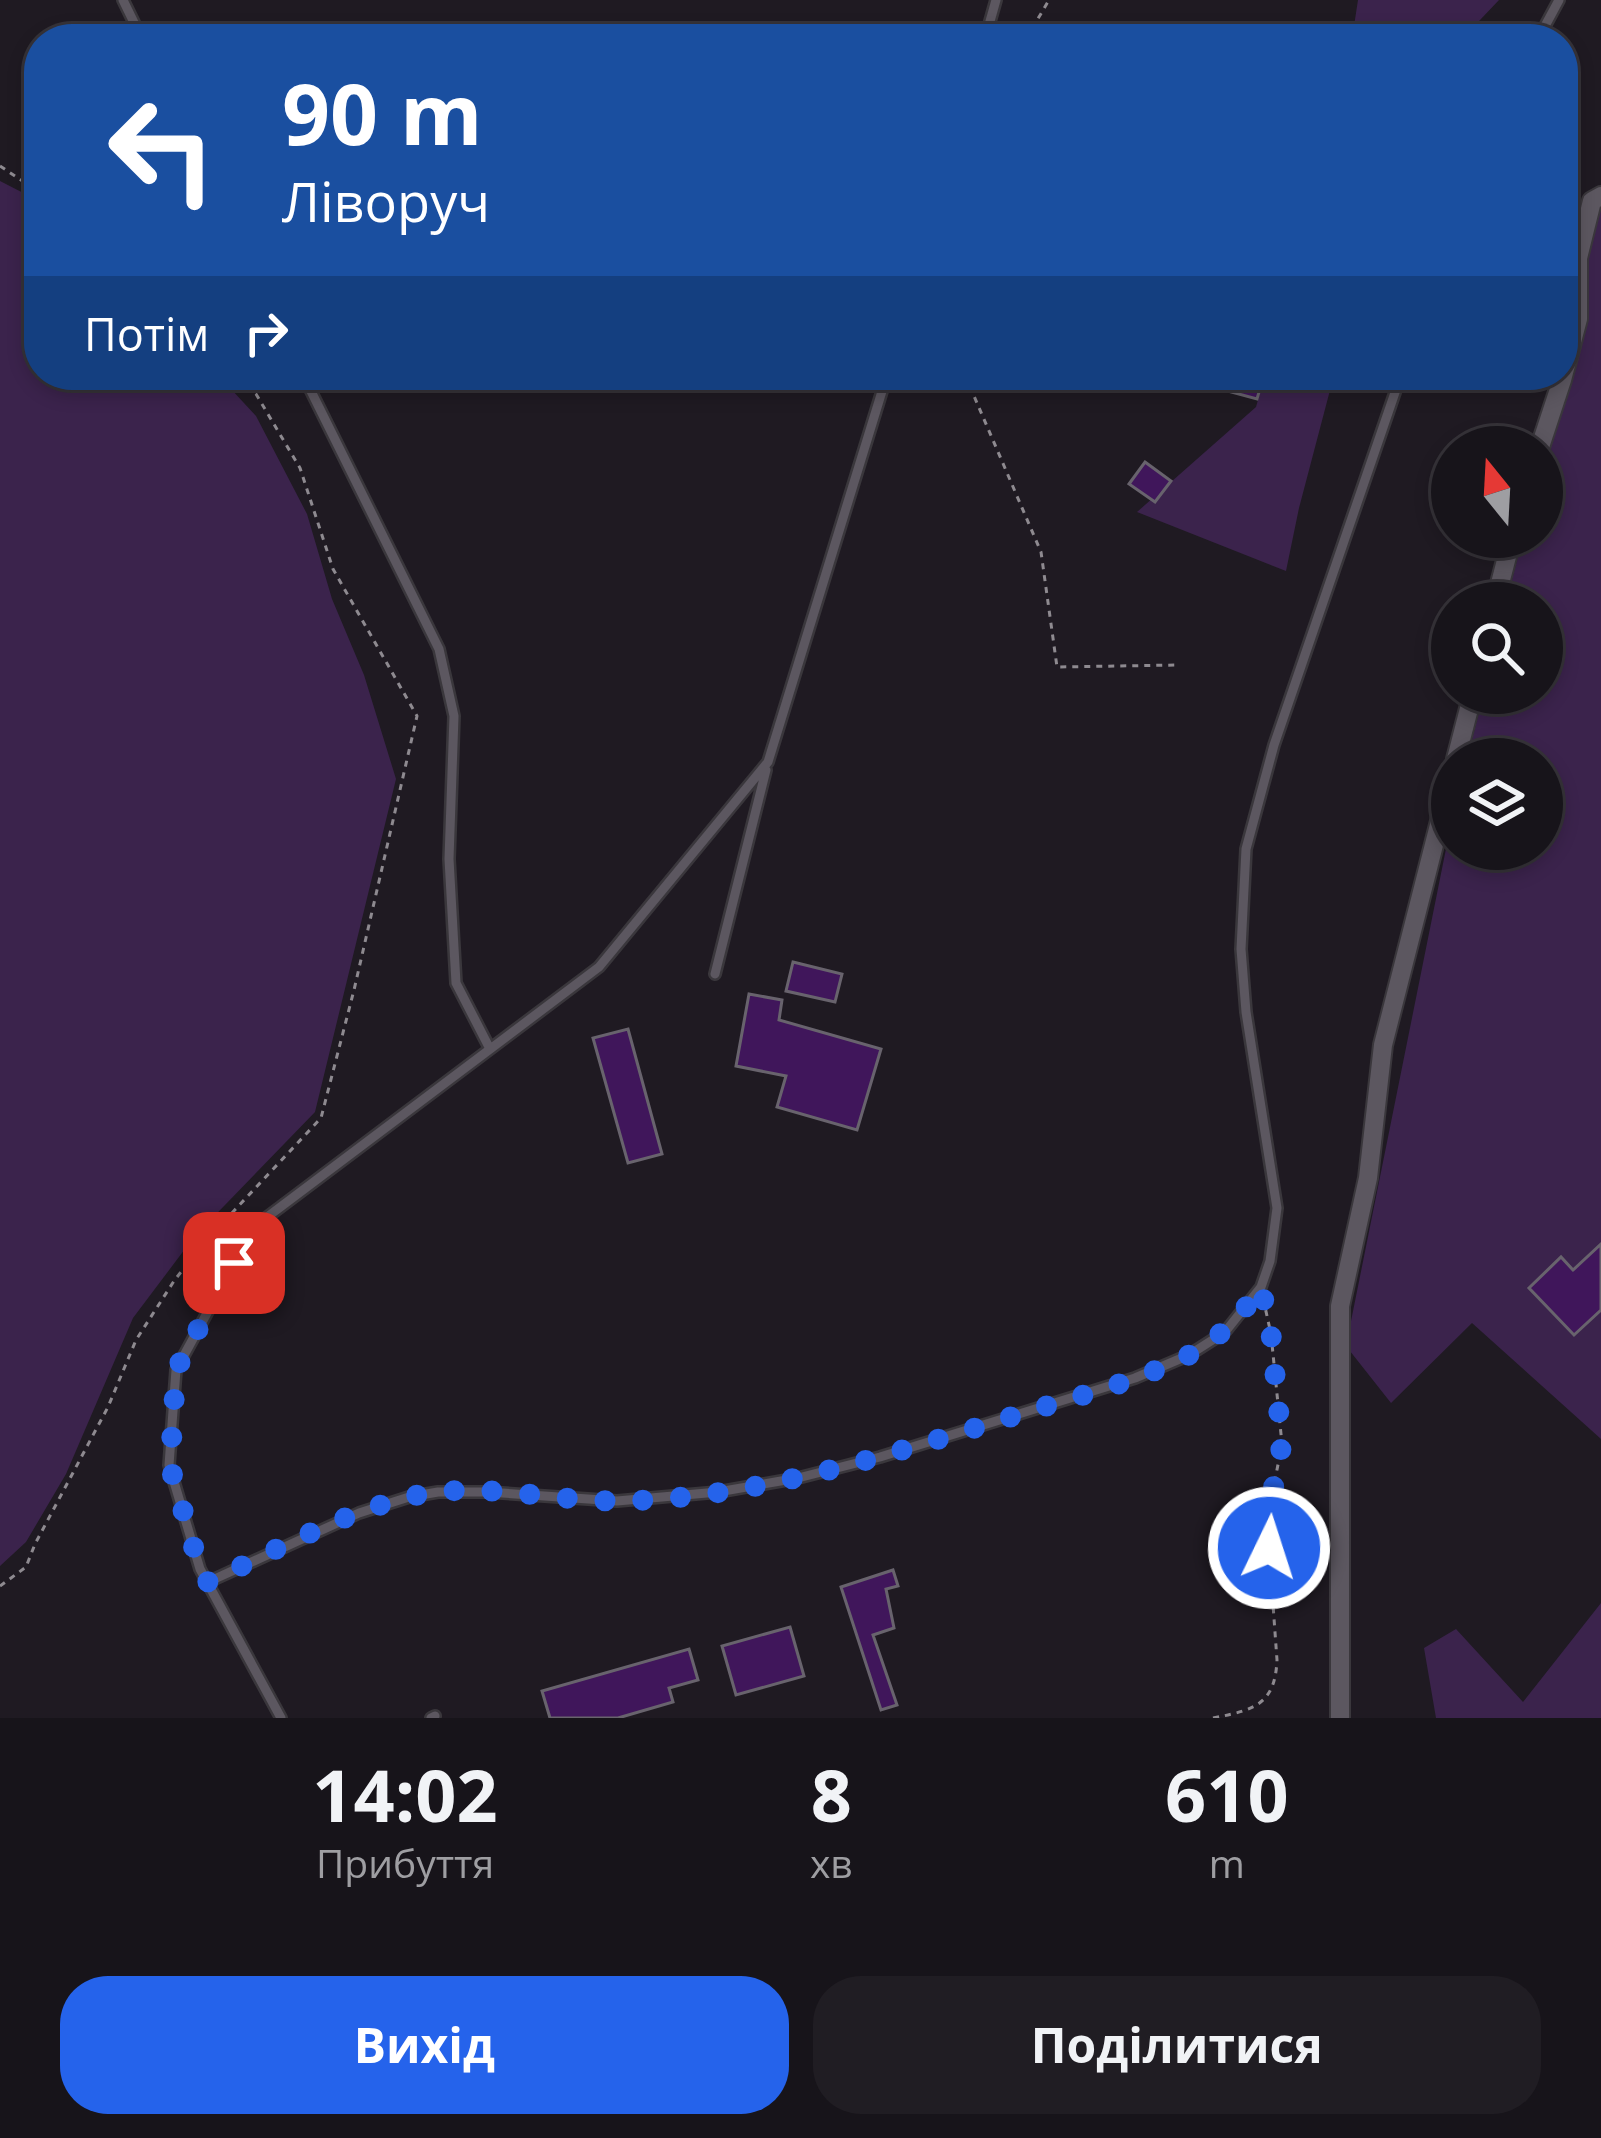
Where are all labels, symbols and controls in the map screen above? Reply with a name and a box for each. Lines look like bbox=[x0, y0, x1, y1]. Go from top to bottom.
text: 90 m bbox=[282, 55, 482, 170]
icon: left bbox=[84, 72, 240, 228]
text: Ліворуч bbox=[282, 164, 490, 238]
icon: right bbox=[233, 300, 299, 366]
text: Потім bbox=[84, 303, 209, 364]
north arrow bbox=[1431, 426, 1563, 558]
map controls bbox=[1431, 426, 1563, 870]
button: search bbox=[1431, 582, 1563, 714]
button: layers bbox=[1431, 738, 1563, 870]
pin bbox=[183, 1212, 285, 1314]
icon: arrive bbox=[201, 1230, 267, 1296]
position arrow bbox=[1206, 1485, 1332, 1611]
text: 14:02 bbox=[312, 1745, 498, 1843]
text: 8 bbox=[811, 1745, 852, 1843]
text: 610 bbox=[1165, 1745, 1289, 1843]
text: Прибуття bbox=[316, 1836, 494, 1889]
text: хв bbox=[810, 1836, 853, 1889]
text: m bbox=[1209, 1836, 1245, 1889]
button: Вихід bbox=[60, 1976, 789, 2114]
button: Поділитися bbox=[813, 1976, 1541, 2114]

